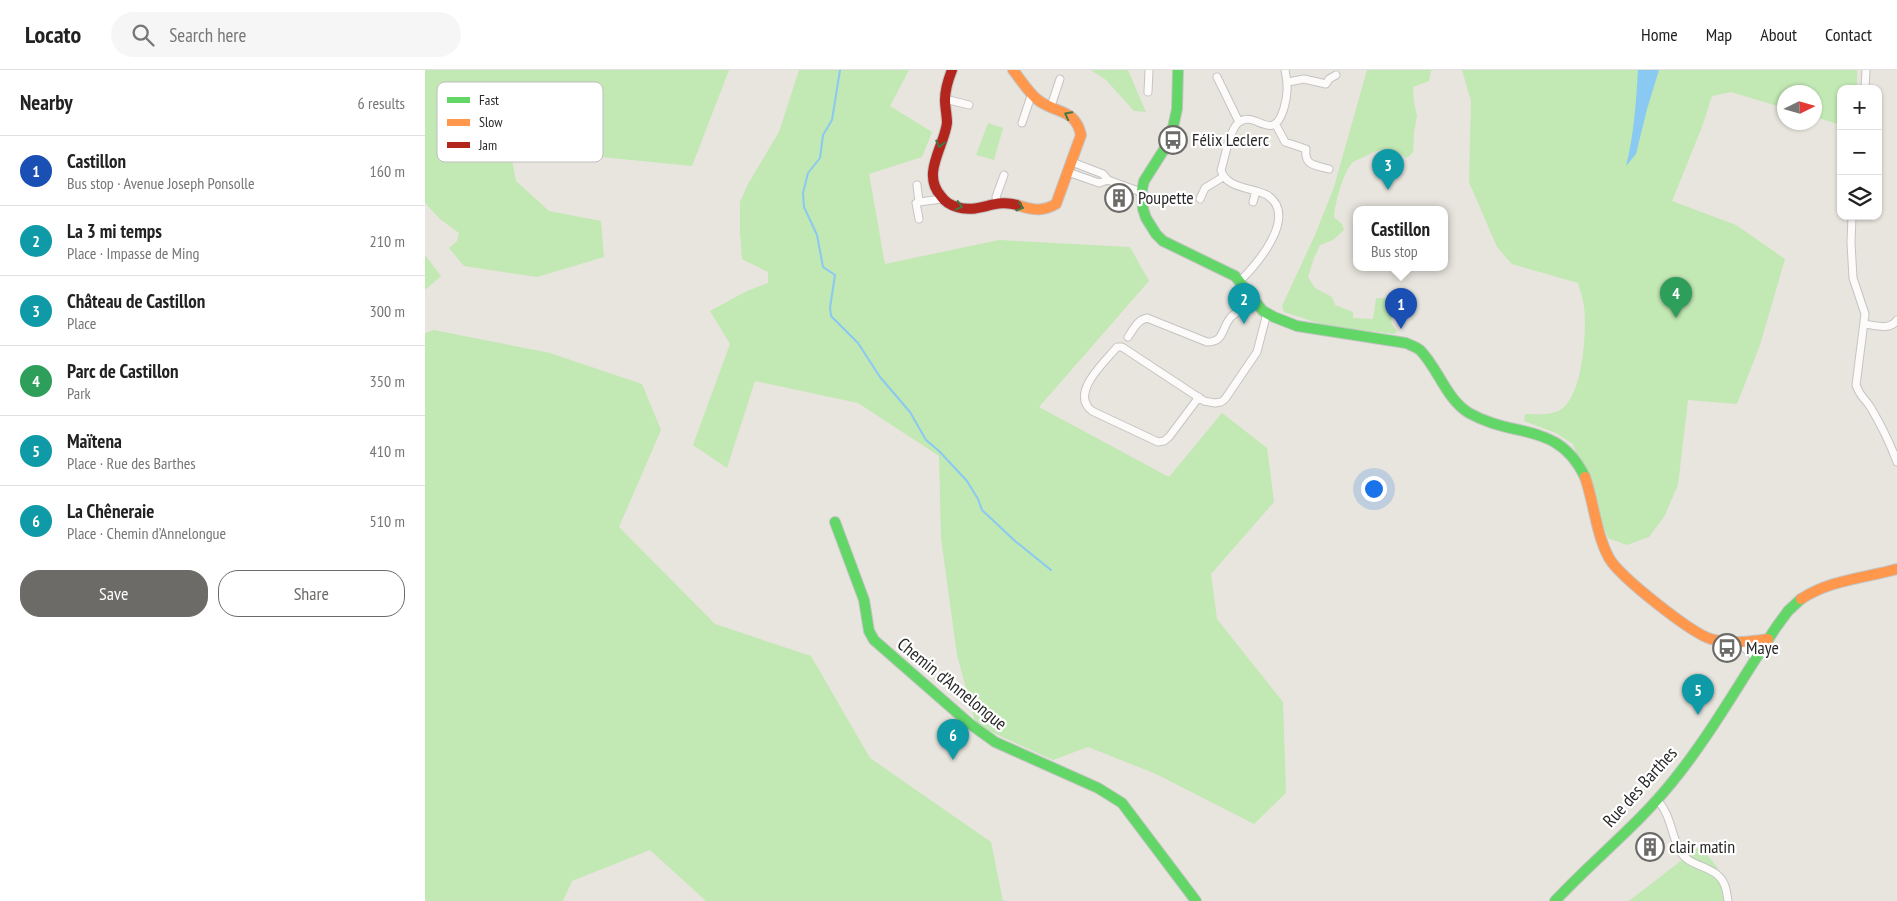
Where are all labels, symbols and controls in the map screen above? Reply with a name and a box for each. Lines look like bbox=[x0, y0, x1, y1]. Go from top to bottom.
search box bbox=[111, 12, 461, 57]
text: Locato bbox=[25, 19, 81, 50]
icon: search bbox=[129, 21, 157, 49]
text: Search here bbox=[169, 23, 246, 47]
text: Home bbox=[1641, 23, 1678, 46]
text: Map bbox=[1706, 23, 1732, 46]
text: About bbox=[1760, 23, 1797, 46]
text: Contact bbox=[1825, 23, 1872, 46]
legend bbox=[437, 82, 603, 162]
north arrow bbox=[1777, 85, 1822, 130]
map controls bbox=[1837, 85, 1882, 220]
button: + bbox=[1837, 85, 1882, 130]
text: Nearby bbox=[20, 89, 73, 116]
text: Fast bbox=[479, 91, 499, 109]
text: 6 results bbox=[358, 93, 405, 113]
one-way arrow bbox=[1065, 111, 1074, 121]
text: Slow bbox=[479, 113, 503, 131]
bus stop icon: Félix Leclerc bbox=[1158, 125, 1188, 155]
place label: Félix Leclerc bbox=[1192, 128, 1270, 151]
button: − bbox=[1837, 130, 1882, 175]
text: Jam bbox=[478, 136, 497, 154]
one-way arrow bbox=[935, 139, 946, 148]
text: Castillon bbox=[67, 149, 126, 173]
pin: 3 bbox=[1372, 149, 1404, 190]
text: 1 bbox=[32, 161, 40, 181]
text: 160 m bbox=[370, 161, 405, 181]
text: Bus stop · Avenue Joseph Ponsolle bbox=[67, 173, 255, 193]
button: layers bbox=[1837, 175, 1882, 220]
building icon: Poupette bbox=[1104, 183, 1134, 213]
place label: Poupette bbox=[1138, 186, 1194, 209]
one-way arrow bbox=[954, 201, 962, 211]
one-way arrow bbox=[1016, 201, 1024, 211]
popup bbox=[1353, 206, 1448, 271]
text: Castillon bbox=[1371, 217, 1430, 241]
text: La 3 mi temps bbox=[67, 219, 162, 243]
text: 2 bbox=[32, 231, 40, 251]
text: 210 m bbox=[370, 231, 405, 251]
text: Bus stop bbox=[1371, 241, 1418, 261]
text: Place · Impasse de Ming bbox=[67, 243, 199, 263]
pin: 4 bbox=[1660, 277, 1692, 318]
pin: 2 bbox=[1228, 283, 1260, 324]
pin: 1 bbox=[1385, 288, 1417, 329]
text: Château de Castillon bbox=[67, 289, 205, 313]
text: 3 bbox=[32, 301, 40, 321]
text: 300 m bbox=[370, 301, 405, 321]
text: Place bbox=[67, 313, 96, 333]
text: Parc de Castillon bbox=[67, 359, 179, 383]
text: 4 bbox=[32, 371, 40, 391]
text: 350 m bbox=[370, 371, 405, 391]
text: Park bbox=[67, 383, 91, 403]
text: Maïtena bbox=[67, 429, 122, 453]
text: 5 bbox=[32, 441, 40, 461]
text: 410 m bbox=[370, 441, 405, 461]
text: Place · Rue des Barthes bbox=[67, 453, 196, 473]
your location bbox=[1361, 476, 1387, 502]
text: La Chêneraie bbox=[67, 499, 154, 523]
text: 6 bbox=[32, 511, 40, 531]
text: 510 m bbox=[370, 511, 405, 531]
text: Place · Chemin d’Annelongue bbox=[67, 523, 226, 543]
button: Save bbox=[20, 570, 208, 617]
button: Share bbox=[218, 570, 405, 617]
street label: Chemin d’Annelongue bbox=[893, 632, 1012, 735]
bus stop icon: Maye bbox=[1712, 633, 1742, 663]
place label: Maye bbox=[1746, 636, 1779, 659]
pin: 5 bbox=[1682, 674, 1714, 715]
pin: 6 bbox=[937, 719, 969, 760]
street label: Rue des Barthes bbox=[1598, 742, 1682, 832]
building icon: clair matin bbox=[1635, 832, 1665, 862]
place label: clair matin bbox=[1669, 835, 1735, 858]

